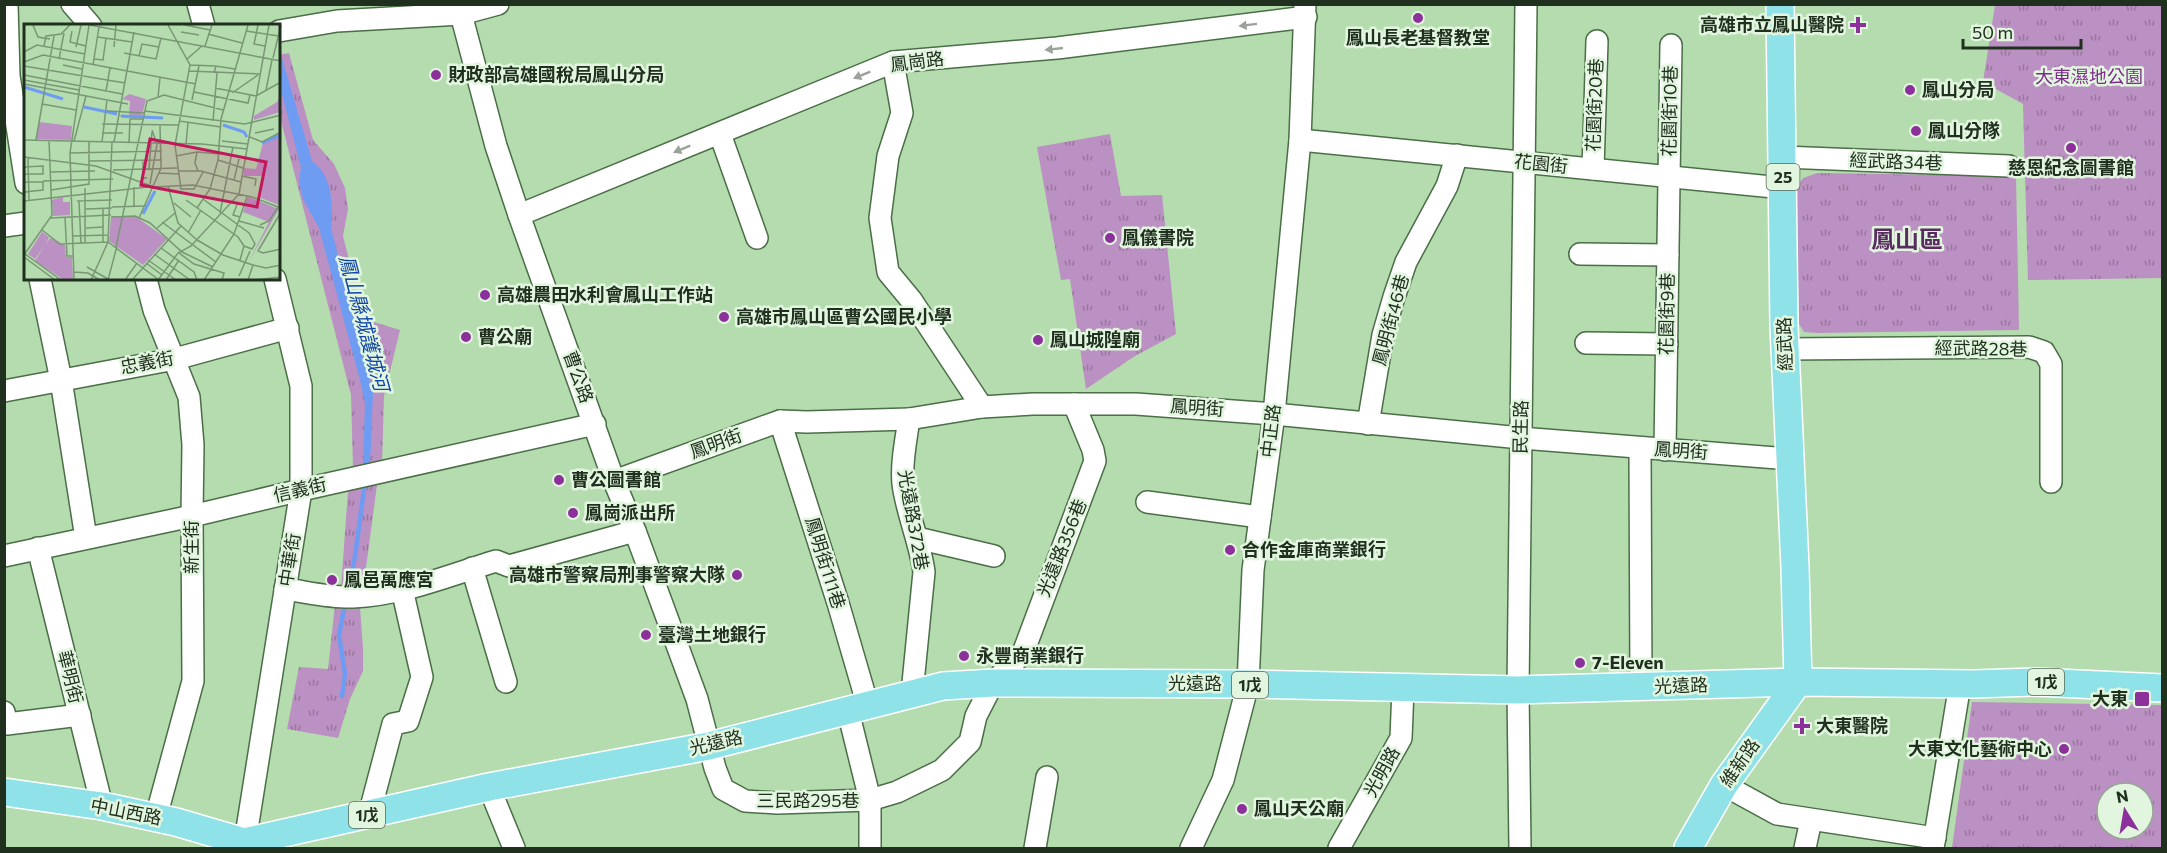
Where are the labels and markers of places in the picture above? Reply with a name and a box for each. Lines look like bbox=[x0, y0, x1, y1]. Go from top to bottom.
marker: 鳳山長老基督教堂 bbox=[1411, 11, 1425, 25]
place label: 高雄市立鳳山醫院 bbox=[1700, 13, 1844, 35]
marker: 高雄市立鳳山醫院 bbox=[1849, 16, 1867, 34]
place label: 鳳山長老基督教堂 bbox=[1346, 26, 1490, 48]
place label: 財政部高雄國稅局鳳山分局 bbox=[448, 63, 664, 85]
marker: 財政部高雄國稅局鳳山分局 bbox=[429, 68, 443, 82]
place label: 鳳山分局 bbox=[1922, 78, 1994, 100]
marker: 鳳山分局 bbox=[1903, 83, 1917, 97]
place label: 鳳山分隊 bbox=[1928, 119, 2000, 141]
marker: 鳳山分隊 bbox=[1909, 124, 1923, 138]
marker: 慈恩紀念圖書館 bbox=[2064, 141, 2078, 155]
place label: 慈恩紀念圖書館 bbox=[2008, 156, 2134, 178]
place label: 鳳儀書院 bbox=[1122, 226, 1194, 248]
marker: 鳳儀書院 bbox=[1103, 231, 1117, 245]
place label: 高雄農田水利會鳳山工作站 bbox=[497, 283, 713, 305]
marker: 高雄農田水利會鳳山工作站 bbox=[478, 288, 492, 302]
place label: 高雄市鳳山區曹公國民小學 bbox=[736, 305, 952, 327]
marker: 高雄市鳳山區曹公國民小學 bbox=[717, 310, 731, 324]
place label: 曹公廟 bbox=[478, 325, 532, 347]
place label: 鳳山城隍廟 bbox=[1050, 328, 1140, 350]
marker: 曹公廟 bbox=[459, 330, 473, 344]
marker: 鳳山城隍廟 bbox=[1031, 333, 1045, 347]
place label: 曹公圖書館 bbox=[571, 468, 661, 490]
marker: 曹公圖書館 bbox=[552, 473, 566, 487]
place label: 鳳崗派出所 bbox=[585, 501, 675, 523]
marker: 鳳崗派出所 bbox=[566, 506, 580, 520]
place label: 合作金庫商業銀行 bbox=[1242, 538, 1386, 560]
marker: 合作金庫商業銀行 bbox=[1223, 543, 1237, 557]
place label: 高雄市警察局刑事警察大隊 bbox=[509, 563, 725, 585]
place label: 鳳邑萬應宮 bbox=[344, 568, 434, 590]
marker: 高雄市警察局刑事警察大隊 bbox=[730, 568, 744, 582]
marker: 鳳邑萬應宮 bbox=[325, 573, 339, 587]
place label: 臺灣土地銀行 bbox=[658, 623, 766, 645]
marker: 臺灣土地銀行 bbox=[639, 628, 653, 642]
place label: 永豐商業銀行 bbox=[976, 644, 1084, 666]
marker: 永豐商業銀行 bbox=[957, 649, 971, 663]
place label: 7-Eleven bbox=[1592, 651, 1664, 673]
marker: 7-Eleven bbox=[1573, 656, 1587, 670]
place label: 大東 bbox=[2092, 687, 2128, 709]
marker: 大東 bbox=[2133, 690, 2151, 708]
place label: 大東醫院 bbox=[1816, 714, 1888, 736]
marker: 大東醫院 bbox=[1793, 717, 1811, 735]
place label: 大東文化藝術中心 bbox=[1908, 737, 2052, 759]
marker: 大東文化藝術中心 bbox=[2057, 742, 2071, 756]
place label: 鳳山天公廟 bbox=[1254, 797, 1344, 819]
marker: 鳳山天公廟 bbox=[1235, 802, 1249, 816]

